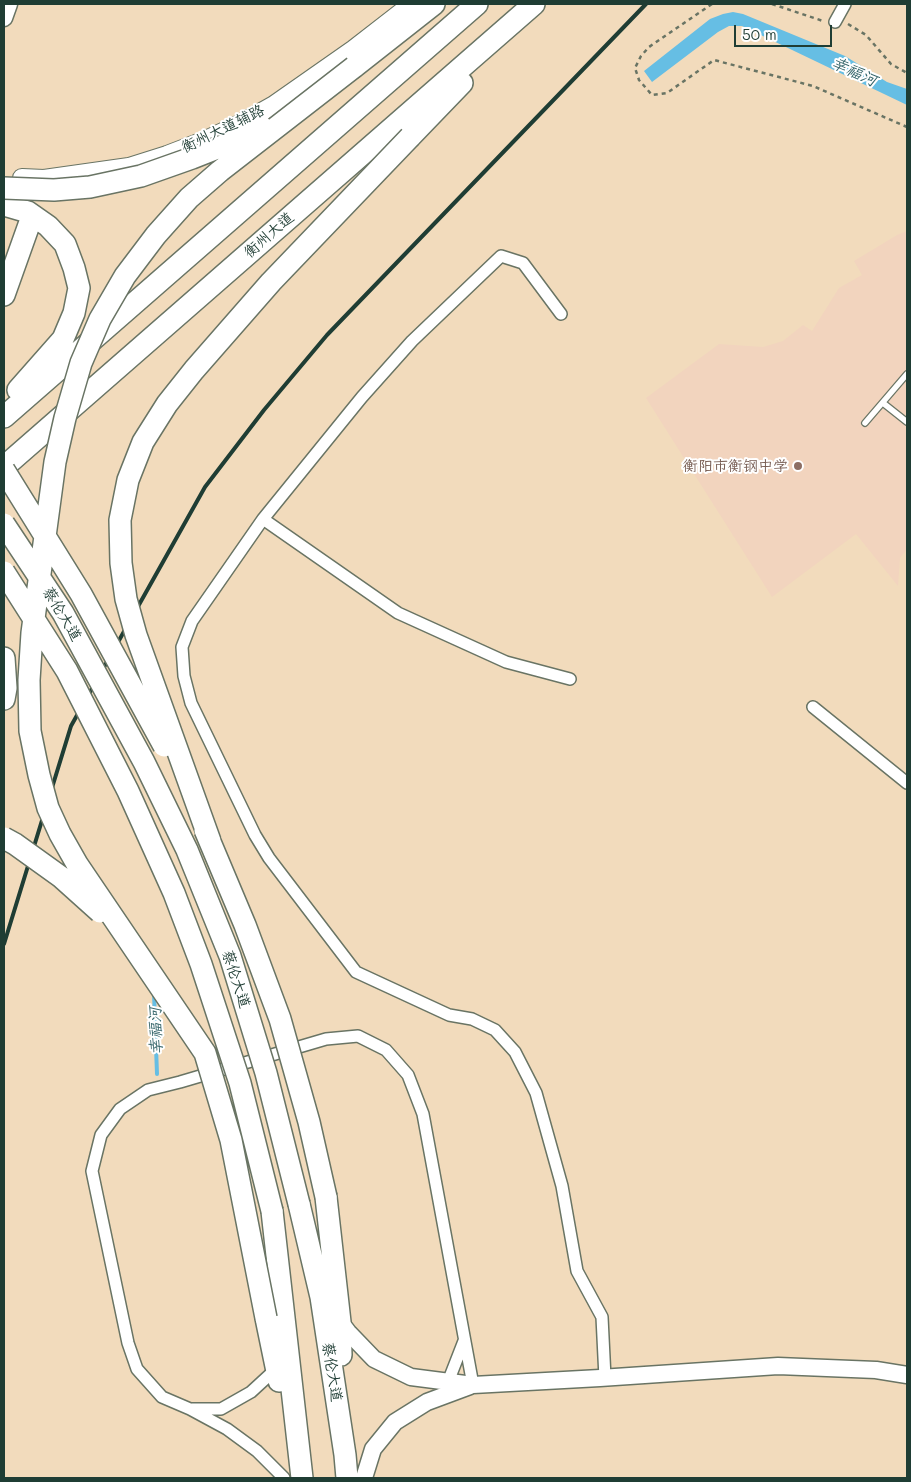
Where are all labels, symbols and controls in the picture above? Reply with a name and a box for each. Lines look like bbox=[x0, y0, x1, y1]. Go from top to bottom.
scale bar bbox=[736, 15, 834, 47]
text: 50 m bbox=[742, 24, 777, 44]
water label: 幸福河 bbox=[828, 53, 880, 91]
street label: 衡州大道辅路 bbox=[179, 101, 267, 157]
street label: 衡州大道 bbox=[240, 209, 298, 261]
place label: 衡阳市衡钢中学 bbox=[683, 457, 788, 475]
marker: 衡阳市衡钢中学 bbox=[792, 460, 804, 472]
street label: 蔡伦大道 bbox=[39, 584, 85, 644]
street label: 蔡伦大道 bbox=[218, 948, 254, 1010]
water label: 幸福河 bbox=[146, 1007, 166, 1055]
street label: 蔡伦大道 bbox=[318, 1341, 346, 1403]

